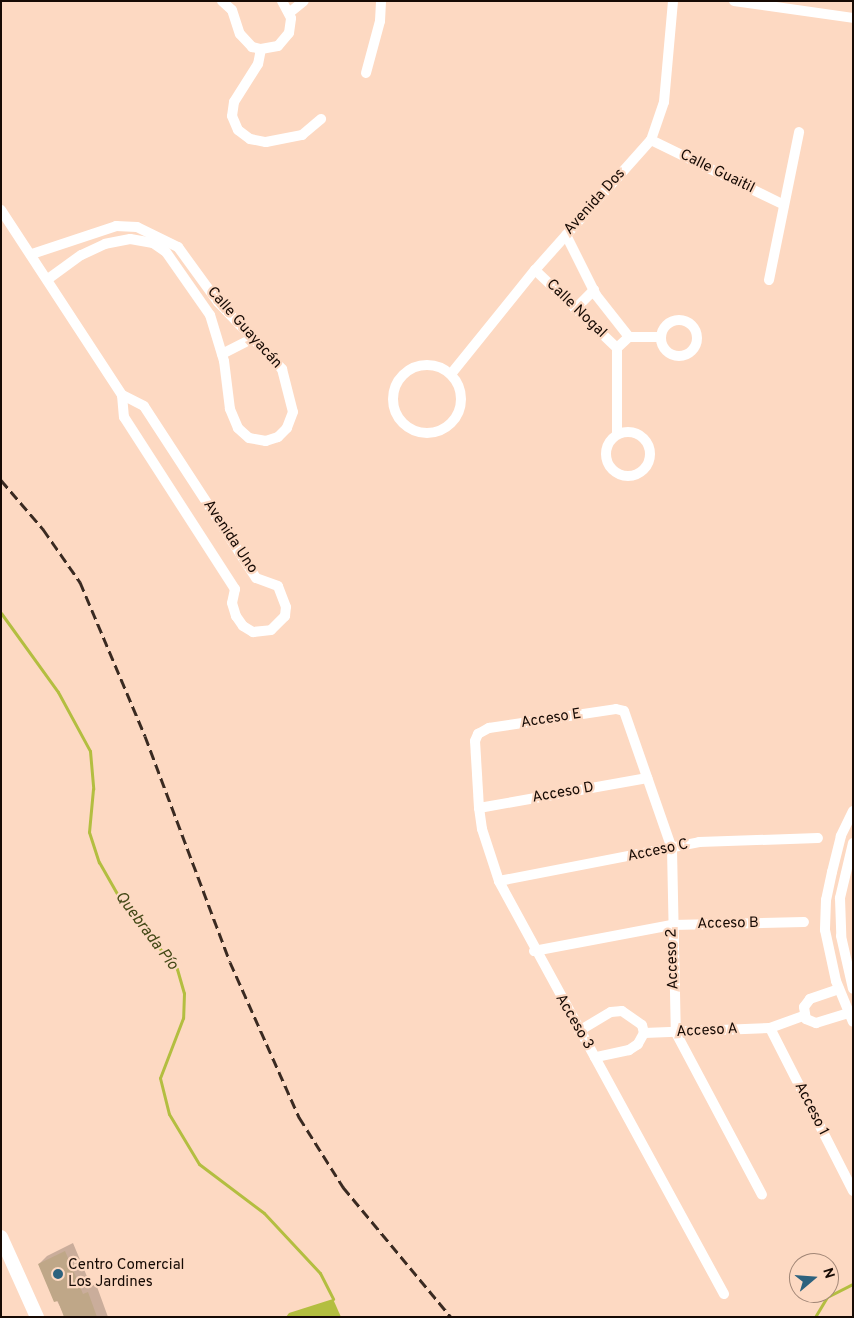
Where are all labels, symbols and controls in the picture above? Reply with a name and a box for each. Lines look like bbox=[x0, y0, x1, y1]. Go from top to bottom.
street label: Calle Guaitil bbox=[677, 146, 757, 198]
street label: Avenida Dos bbox=[561, 165, 629, 239]
street label: Calle Nogal bbox=[542, 276, 610, 342]
street label: Calle Guayacán bbox=[203, 284, 285, 372]
street label: Avenida Uno bbox=[199, 497, 261, 577]
street label: Acceso E bbox=[519, 705, 583, 733]
street label: Acceso D bbox=[531, 779, 595, 807]
street label: Acceso C bbox=[626, 836, 690, 866]
water label: Quebrada Pío bbox=[110, 888, 182, 974]
street label: Acceso B bbox=[697, 914, 759, 934]
street label: Acceso 2 bbox=[663, 928, 683, 990]
street label: Acceso 3 bbox=[551, 991, 597, 1053]
street label: Acceso A bbox=[675, 1020, 739, 1042]
street label: Acceso 1 bbox=[790, 1079, 832, 1139]
north arrow bbox=[789, 1253, 839, 1303]
place label: Centro Comercial Los Jardines bbox=[68, 1256, 184, 1291]
text: N bbox=[818, 1266, 837, 1281]
marker: Centro Comercial Los Jardines bbox=[52, 1268, 64, 1280]

